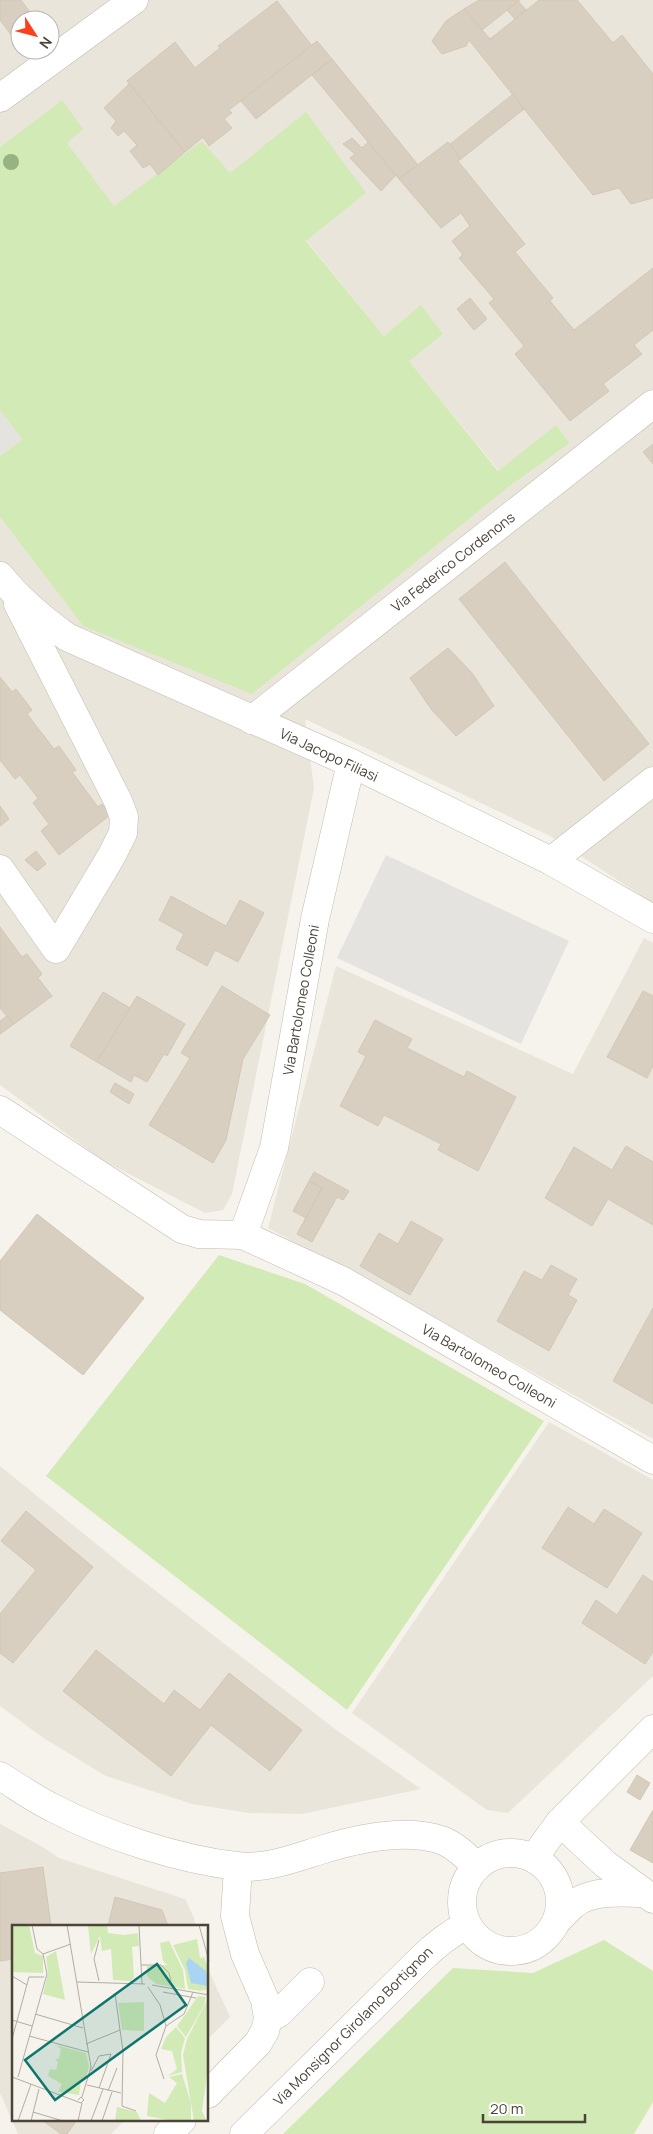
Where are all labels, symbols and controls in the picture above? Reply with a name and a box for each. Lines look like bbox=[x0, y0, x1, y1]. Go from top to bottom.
north arrow bbox=[10, 10, 60, 60]
text: N bbox=[35, 33, 57, 53]
street label: Via Federico Cordenons bbox=[387, 507, 518, 616]
street label: Via Jacopo Filiasi bbox=[277, 723, 382, 786]
street label: Via Bartolomeo Colleoni bbox=[278, 923, 323, 1077]
street label: Via Bartolomeo Colleoni bbox=[418, 1319, 560, 1412]
inset map bbox=[12, 1925, 209, 2122]
street label: Via Monsignor Girolamo Bortignon bbox=[269, 1942, 436, 2109]
scale bar bbox=[483, 2092, 586, 2124]
text: 20 m bbox=[490, 2098, 523, 2119]

